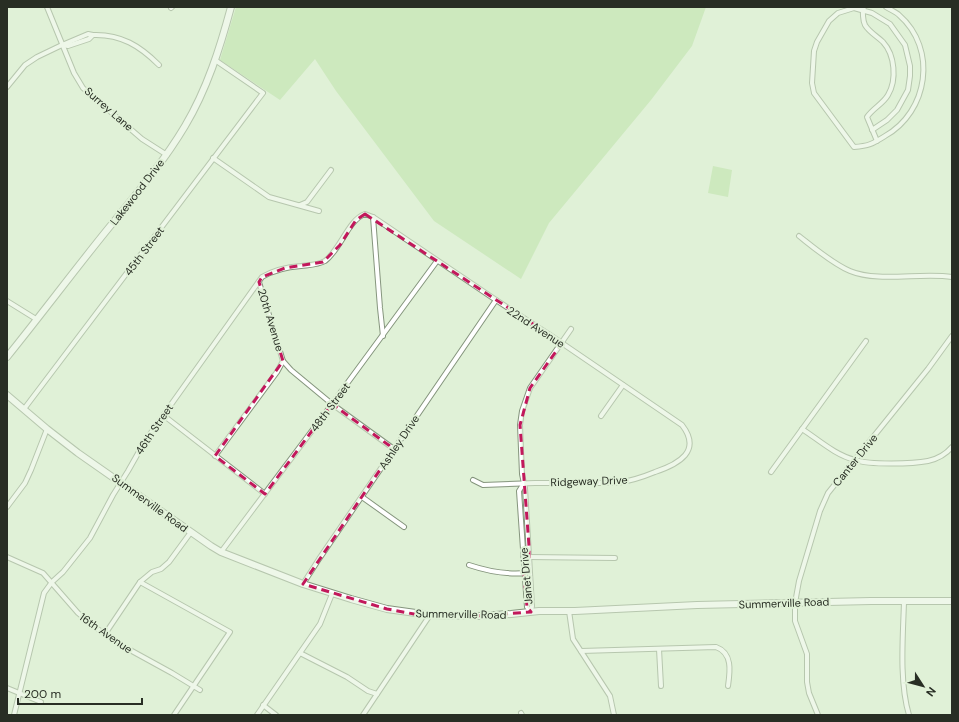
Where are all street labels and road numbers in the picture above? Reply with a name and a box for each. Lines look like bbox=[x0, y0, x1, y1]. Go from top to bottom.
street label: Surrey Lane bbox=[82, 84, 136, 134]
street label: Lakewood Drive bbox=[107, 156, 167, 228]
street label: 45th Street bbox=[121, 224, 167, 278]
street label: 20th Avenue bbox=[255, 287, 287, 353]
street label: 22nd Avenue bbox=[504, 303, 568, 351]
street label: 48th Street bbox=[307, 380, 353, 434]
street label: 46th Street bbox=[132, 401, 176, 457]
street label: Ashley Drive bbox=[376, 412, 422, 472]
street label: Canter Drive bbox=[830, 431, 880, 489]
street label: Summerville Road bbox=[109, 471, 191, 535]
street label: Ridgeway Drive bbox=[550, 473, 628, 489]
street label: Janet Drive bbox=[517, 547, 535, 605]
street label: Summerville Road bbox=[738, 594, 830, 612]
street label: Summerville Road bbox=[416, 606, 507, 622]
street label: 16th Avenue bbox=[77, 610, 135, 656]

